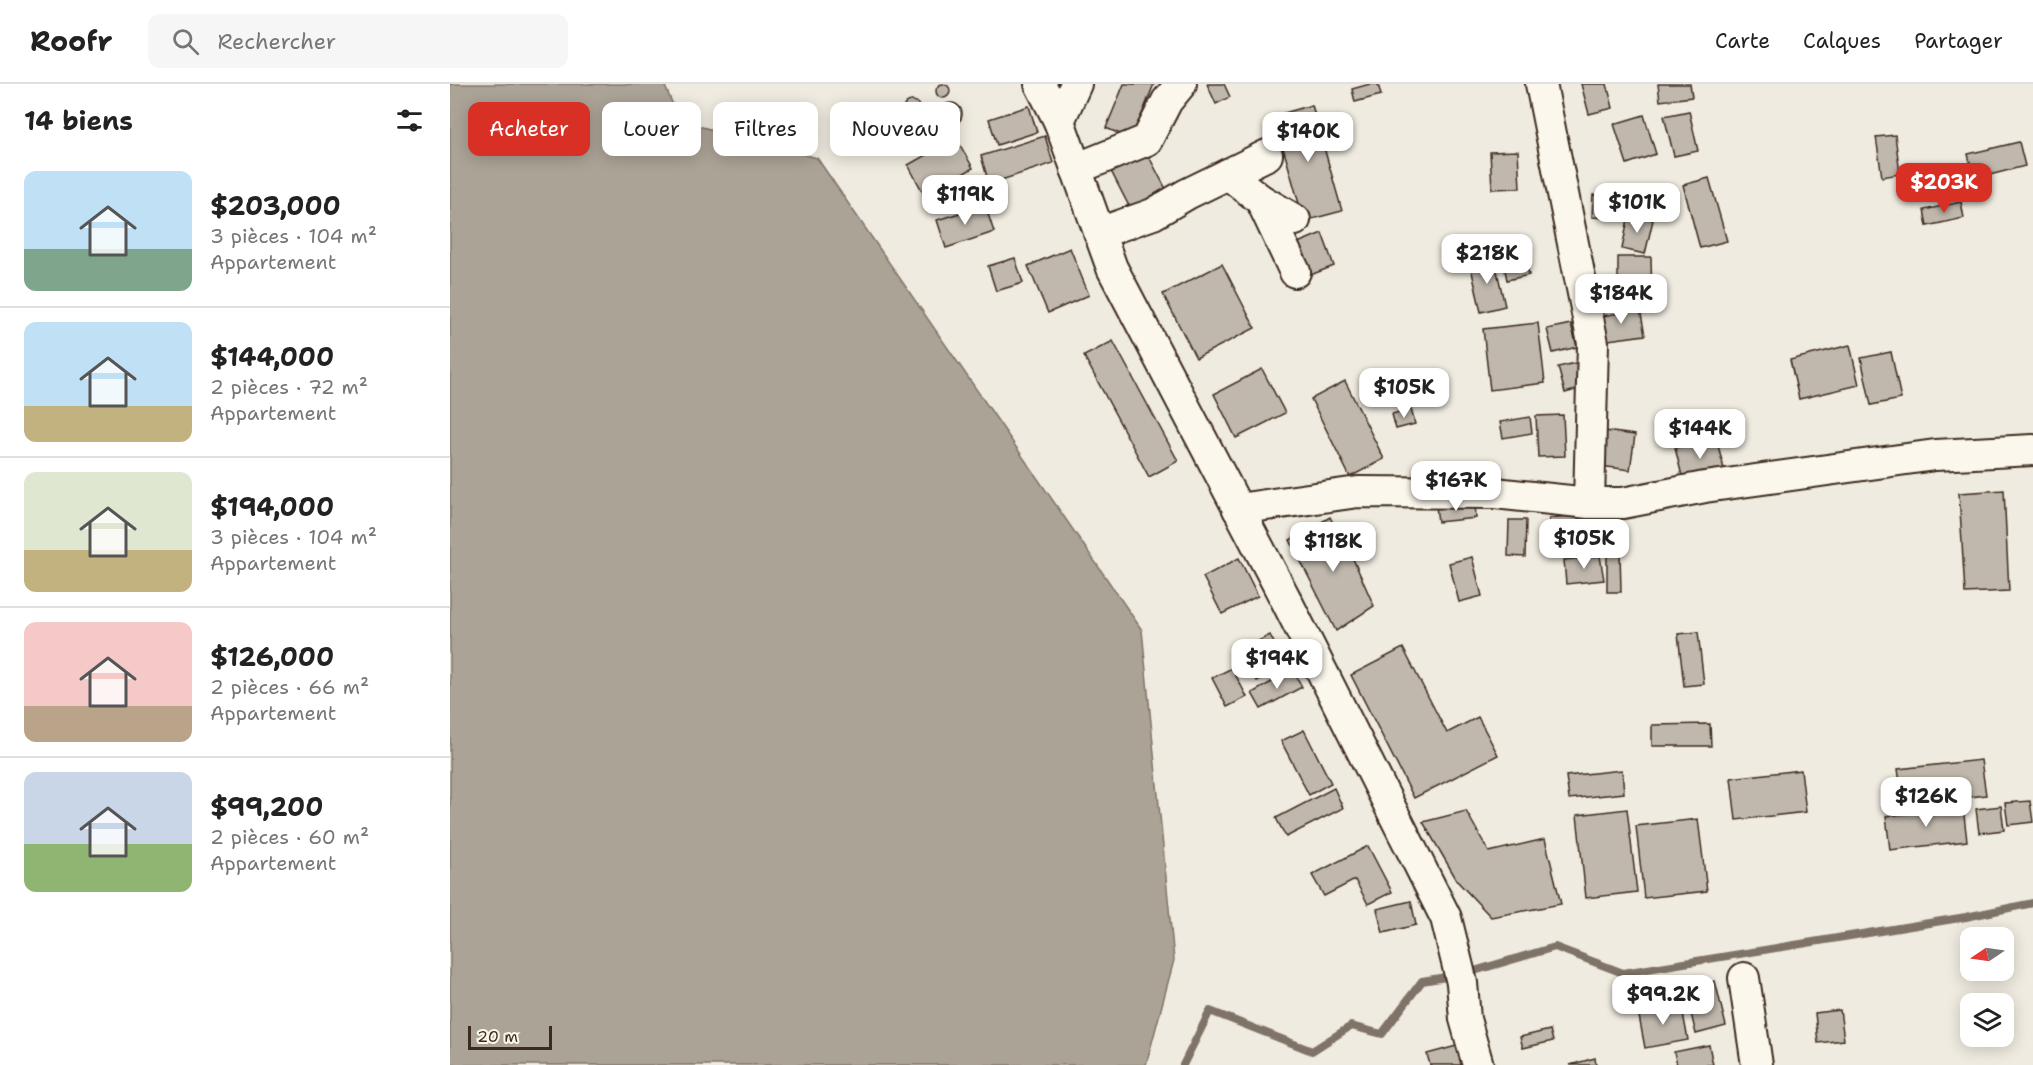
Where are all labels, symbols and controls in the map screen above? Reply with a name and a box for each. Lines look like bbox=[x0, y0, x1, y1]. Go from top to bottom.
search box bbox=[148, 14, 568, 68]
text: Roofr bbox=[30, 22, 112, 60]
icon: search bbox=[169, 25, 202, 58]
text: Rechercher bbox=[217, 27, 336, 56]
text: Carte bbox=[1715, 27, 1770, 55]
text: Calques bbox=[1803, 27, 1881, 55]
text: Partager bbox=[1914, 27, 2003, 55]
chip: Acheter bbox=[468, 102, 590, 156]
chip: Louer bbox=[602, 102, 701, 156]
chip: Filtres bbox=[713, 102, 818, 156]
chip: Nouveau bbox=[830, 102, 960, 156]
text: 14 biens bbox=[24, 103, 133, 138]
icon: filters bbox=[393, 104, 426, 137]
pin: $140K bbox=[1266, 112, 1350, 163]
text: $140K bbox=[1276, 118, 1340, 144]
pin: $203K bbox=[1902, 163, 1986, 214]
text: $203K bbox=[1910, 169, 1978, 195]
pin: $119K bbox=[923, 175, 1007, 226]
text: $119K bbox=[936, 181, 994, 207]
pin: $101K bbox=[1595, 183, 1679, 234]
text: $203,000 bbox=[210, 188, 341, 223]
text: $101K bbox=[1608, 189, 1666, 215]
icon: home bbox=[72, 195, 144, 267]
text: 3 pièces · 104 m² bbox=[210, 223, 377, 249]
pin: $218K bbox=[1445, 234, 1529, 285]
text: $218K bbox=[1455, 240, 1519, 266]
text: Appartement bbox=[210, 249, 336, 275]
pin: $184K bbox=[1579, 274, 1663, 325]
text: $184K bbox=[1589, 280, 1653, 306]
text: $144,000 bbox=[210, 339, 334, 374]
icon: home bbox=[72, 346, 144, 418]
pin: $105K bbox=[1362, 368, 1446, 419]
text: 2 pièces · 72 m² bbox=[210, 374, 368, 400]
text: $105K bbox=[1373, 374, 1435, 400]
text: Appartement bbox=[210, 400, 336, 426]
pin: $144K bbox=[1658, 409, 1742, 460]
text: $144K bbox=[1668, 415, 1732, 441]
pin: $167K bbox=[1414, 461, 1498, 512]
text: $167K bbox=[1425, 467, 1487, 493]
text: $194,000 bbox=[210, 489, 334, 524]
icon: home bbox=[72, 496, 144, 568]
pin: $105K bbox=[1542, 519, 1626, 570]
pin: $118K bbox=[1291, 522, 1375, 573]
text: 3 pièces · 104 m² bbox=[210, 524, 377, 550]
text: $105K bbox=[1553, 525, 1615, 551]
text: $118K bbox=[1304, 528, 1362, 554]
text: Appartement bbox=[210, 550, 336, 576]
text: $126,000 bbox=[210, 639, 334, 674]
pin: $194K bbox=[1235, 639, 1319, 690]
text: $194K bbox=[1245, 645, 1309, 671]
icon: home bbox=[72, 646, 144, 718]
text: 2 pièces · 66 m² bbox=[210, 674, 369, 700]
text: Appartement bbox=[210, 700, 336, 726]
pin: $126K bbox=[1884, 777, 1968, 828]
text: $126K bbox=[1895, 783, 1957, 809]
text: $99,200 bbox=[210, 789, 323, 824]
icon: home bbox=[72, 796, 144, 868]
text: 2 pièces · 60 m² bbox=[210, 824, 369, 850]
text: Appartement bbox=[210, 850, 336, 876]
north arrow bbox=[1960, 927, 2014, 981]
map controls bbox=[1960, 927, 2014, 1047]
pin: $99.2K bbox=[1614, 975, 1712, 1026]
text: $99.2K bbox=[1626, 981, 1700, 1007]
button: layers bbox=[1960, 993, 2014, 1047]
scale bar bbox=[468, 1023, 552, 1050]
text: 20 m bbox=[477, 1026, 518, 1047]

